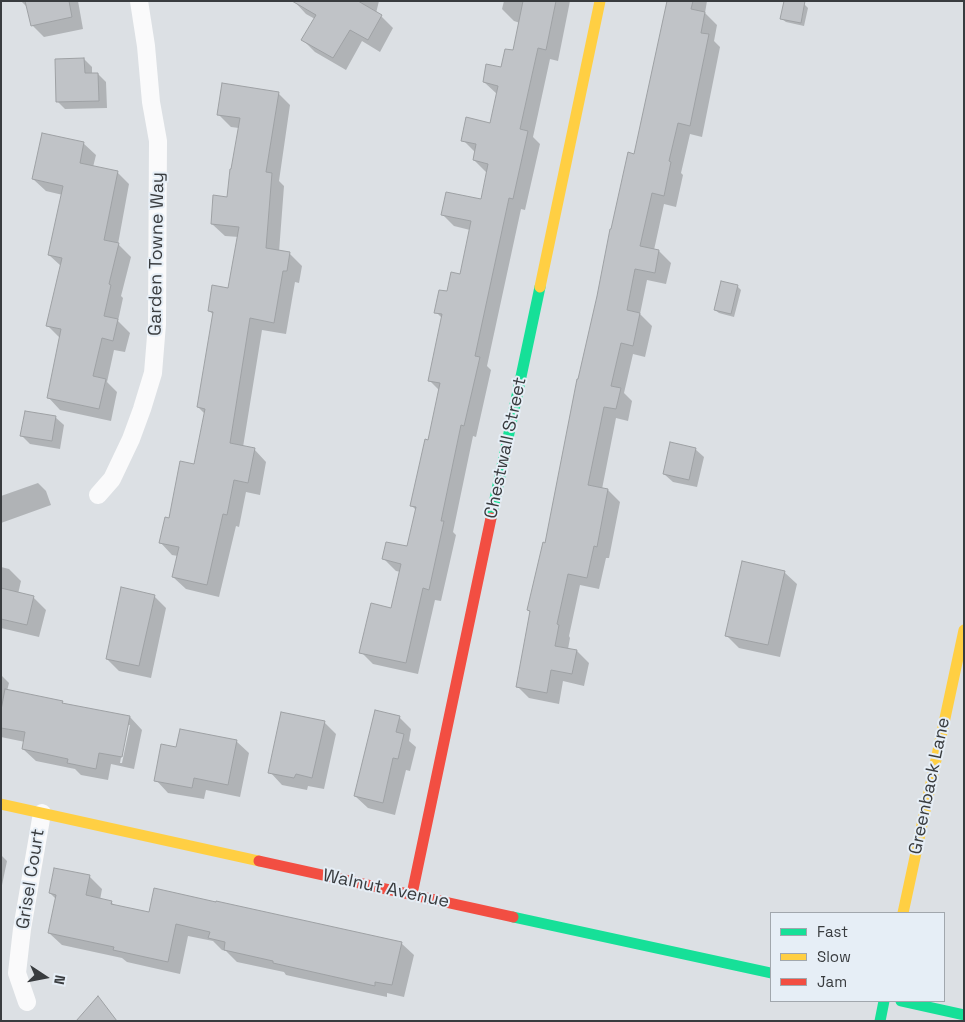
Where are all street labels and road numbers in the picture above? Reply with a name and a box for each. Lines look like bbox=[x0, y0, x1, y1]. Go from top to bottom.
street label: Garden Towne Way bbox=[145, 172, 169, 336]
street label: Chestwall Street bbox=[480, 375, 532, 521]
street label: Greenback Lane bbox=[905, 716, 955, 856]
street label: Grisel Court bbox=[12, 827, 50, 931]
street label: Walnut Avenue bbox=[321, 865, 451, 913]

